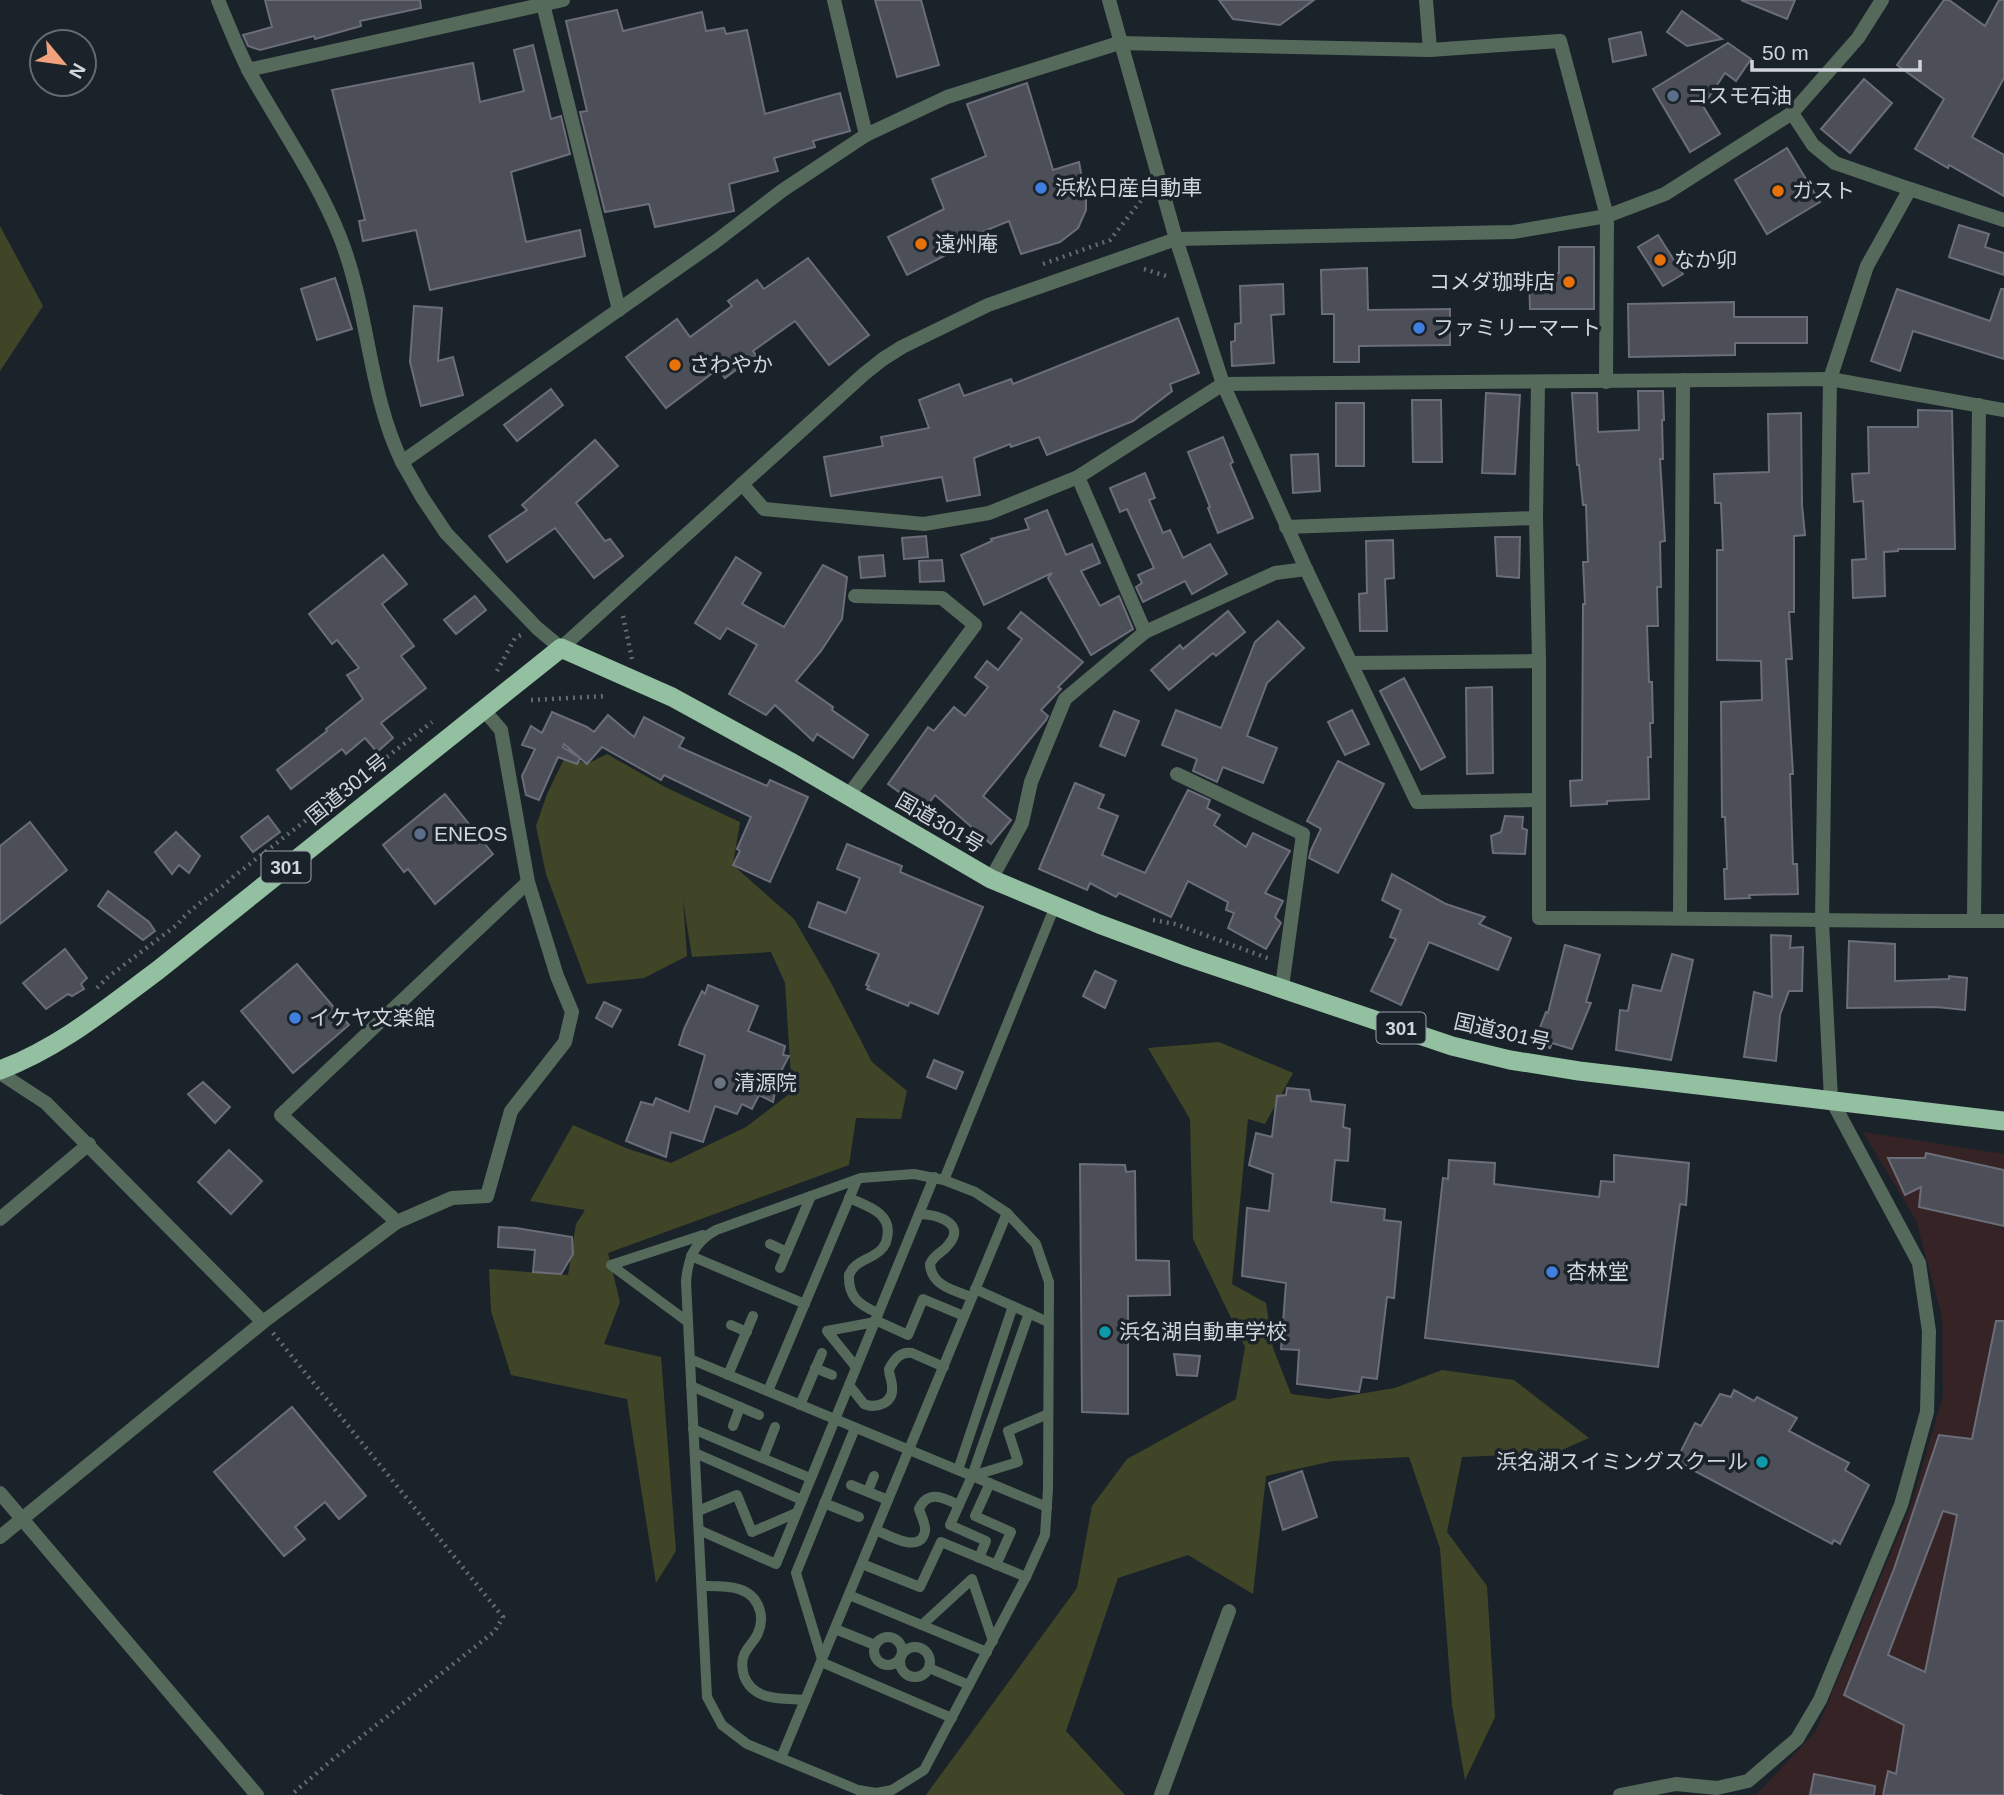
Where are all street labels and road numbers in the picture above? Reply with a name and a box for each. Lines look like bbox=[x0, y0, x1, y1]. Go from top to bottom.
street label: 国道301号 bbox=[301, 749, 392, 828]
street label: 国道301号 bbox=[892, 788, 988, 857]
road number: 301 bbox=[262, 852, 310, 882]
street label: 国道301号 bbox=[1452, 1009, 1552, 1054]
road number: 301 bbox=[1376, 1012, 1426, 1044]

